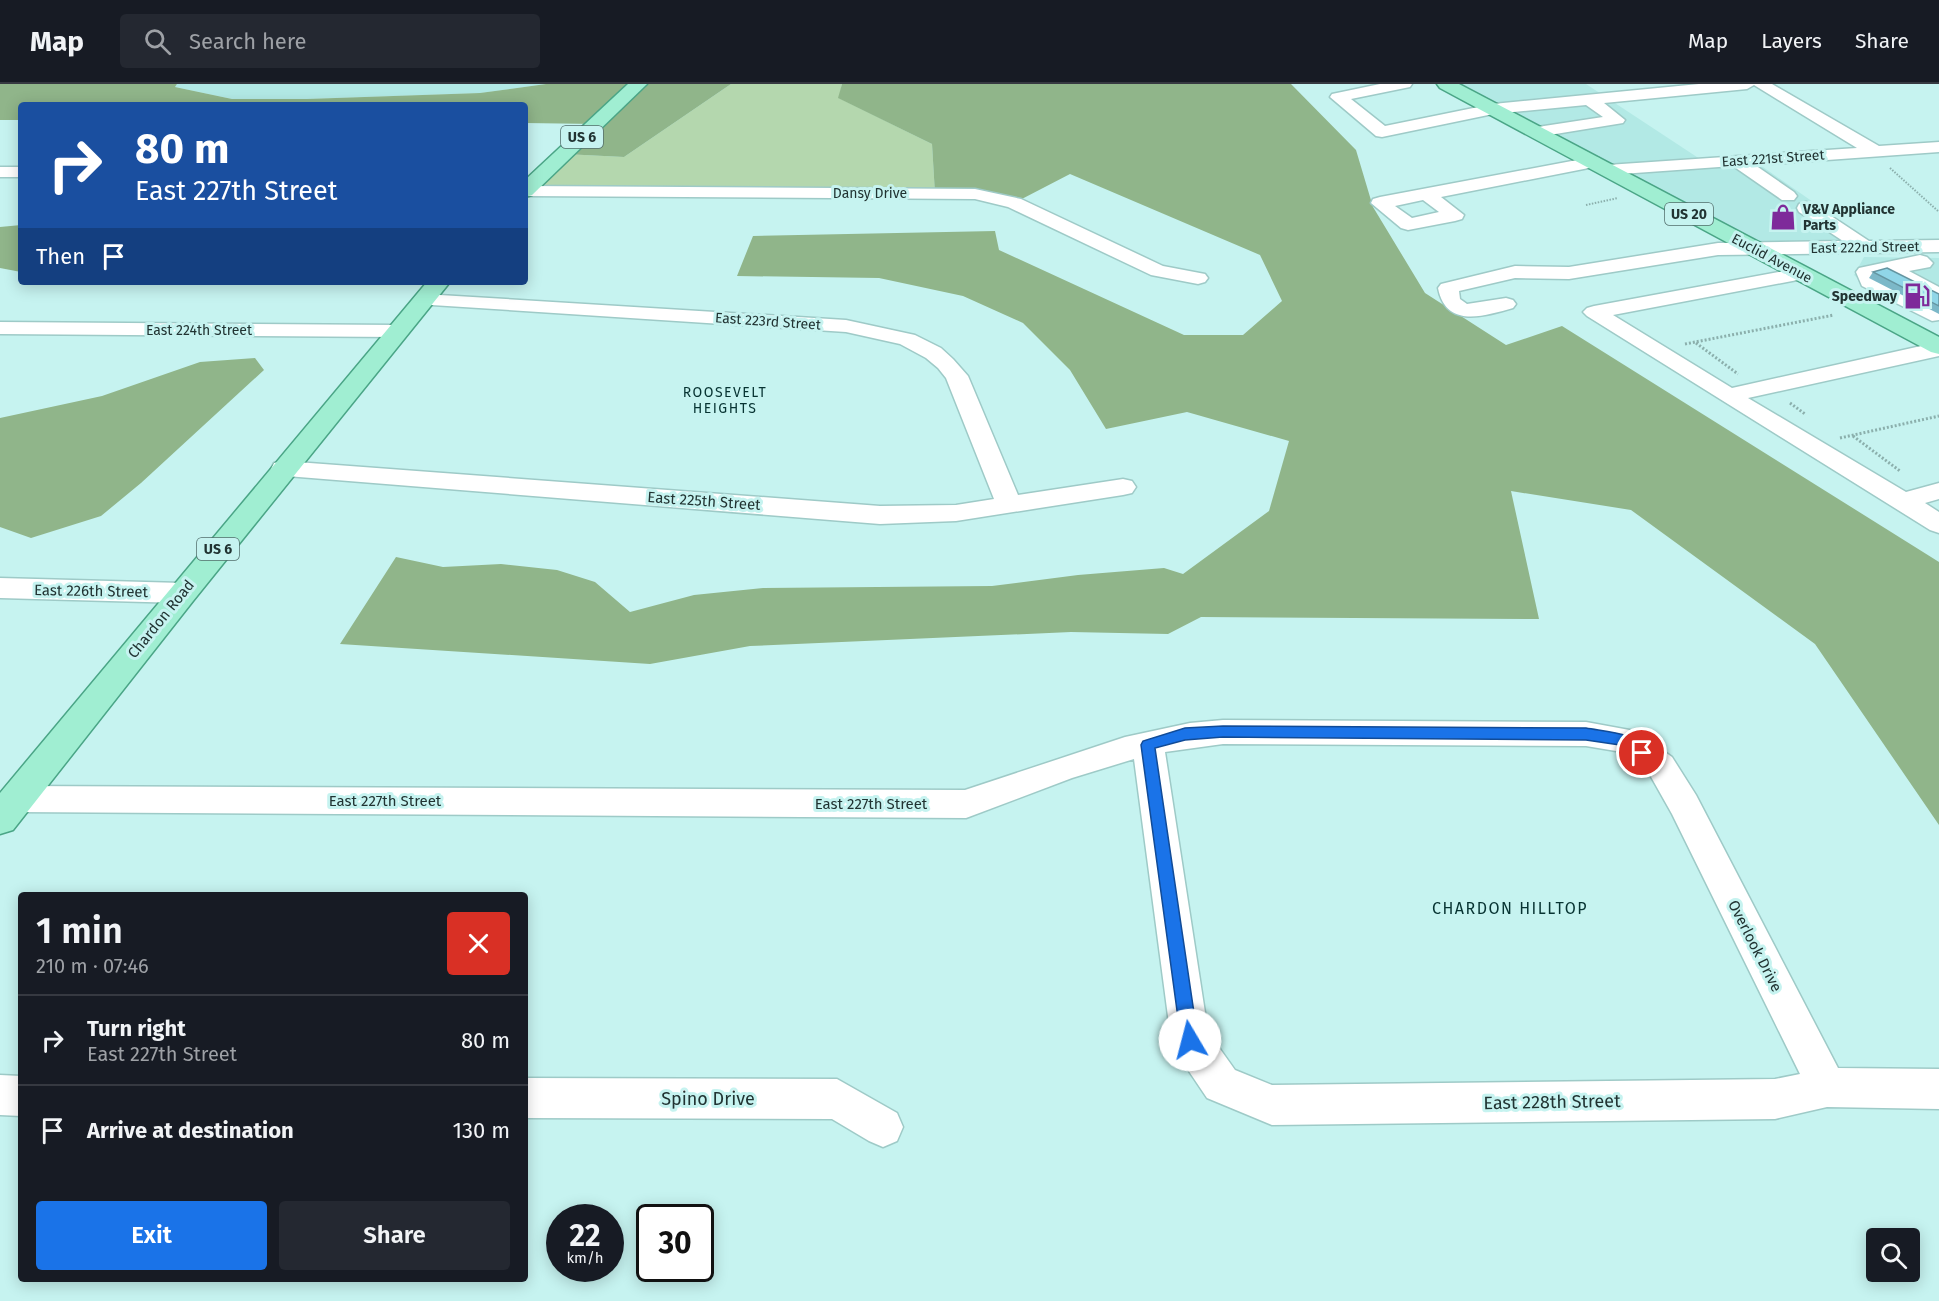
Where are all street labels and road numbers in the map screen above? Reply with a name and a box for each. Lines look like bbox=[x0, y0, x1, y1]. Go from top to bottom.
road number: US 6 bbox=[561, 126, 603, 148]
street label: East 221st Street bbox=[1721, 146, 1826, 171]
street label: Dansy Drive bbox=[833, 185, 907, 202]
road number: US 20 bbox=[1665, 203, 1713, 225]
street label: Euclid Avenue bbox=[1729, 230, 1815, 287]
street label: East 222nd Street bbox=[1810, 238, 1921, 257]
street label: East 223rd Street bbox=[715, 309, 822, 334]
street label: East 224th Street bbox=[146, 322, 253, 339]
street label: East 225th Street bbox=[647, 488, 762, 514]
road number: US 6 bbox=[197, 538, 239, 560]
street label: Chardon Road bbox=[124, 576, 198, 662]
street label: East 226th Street bbox=[34, 581, 149, 601]
street label: East 227th Street bbox=[329, 792, 442, 810]
street label: East 227th Street bbox=[815, 795, 928, 813]
street label: Overlook Drive bbox=[1724, 897, 1786, 995]
street label: Spino Drive bbox=[661, 1088, 755, 1110]
street label: East 228th Street bbox=[1483, 1090, 1621, 1114]

